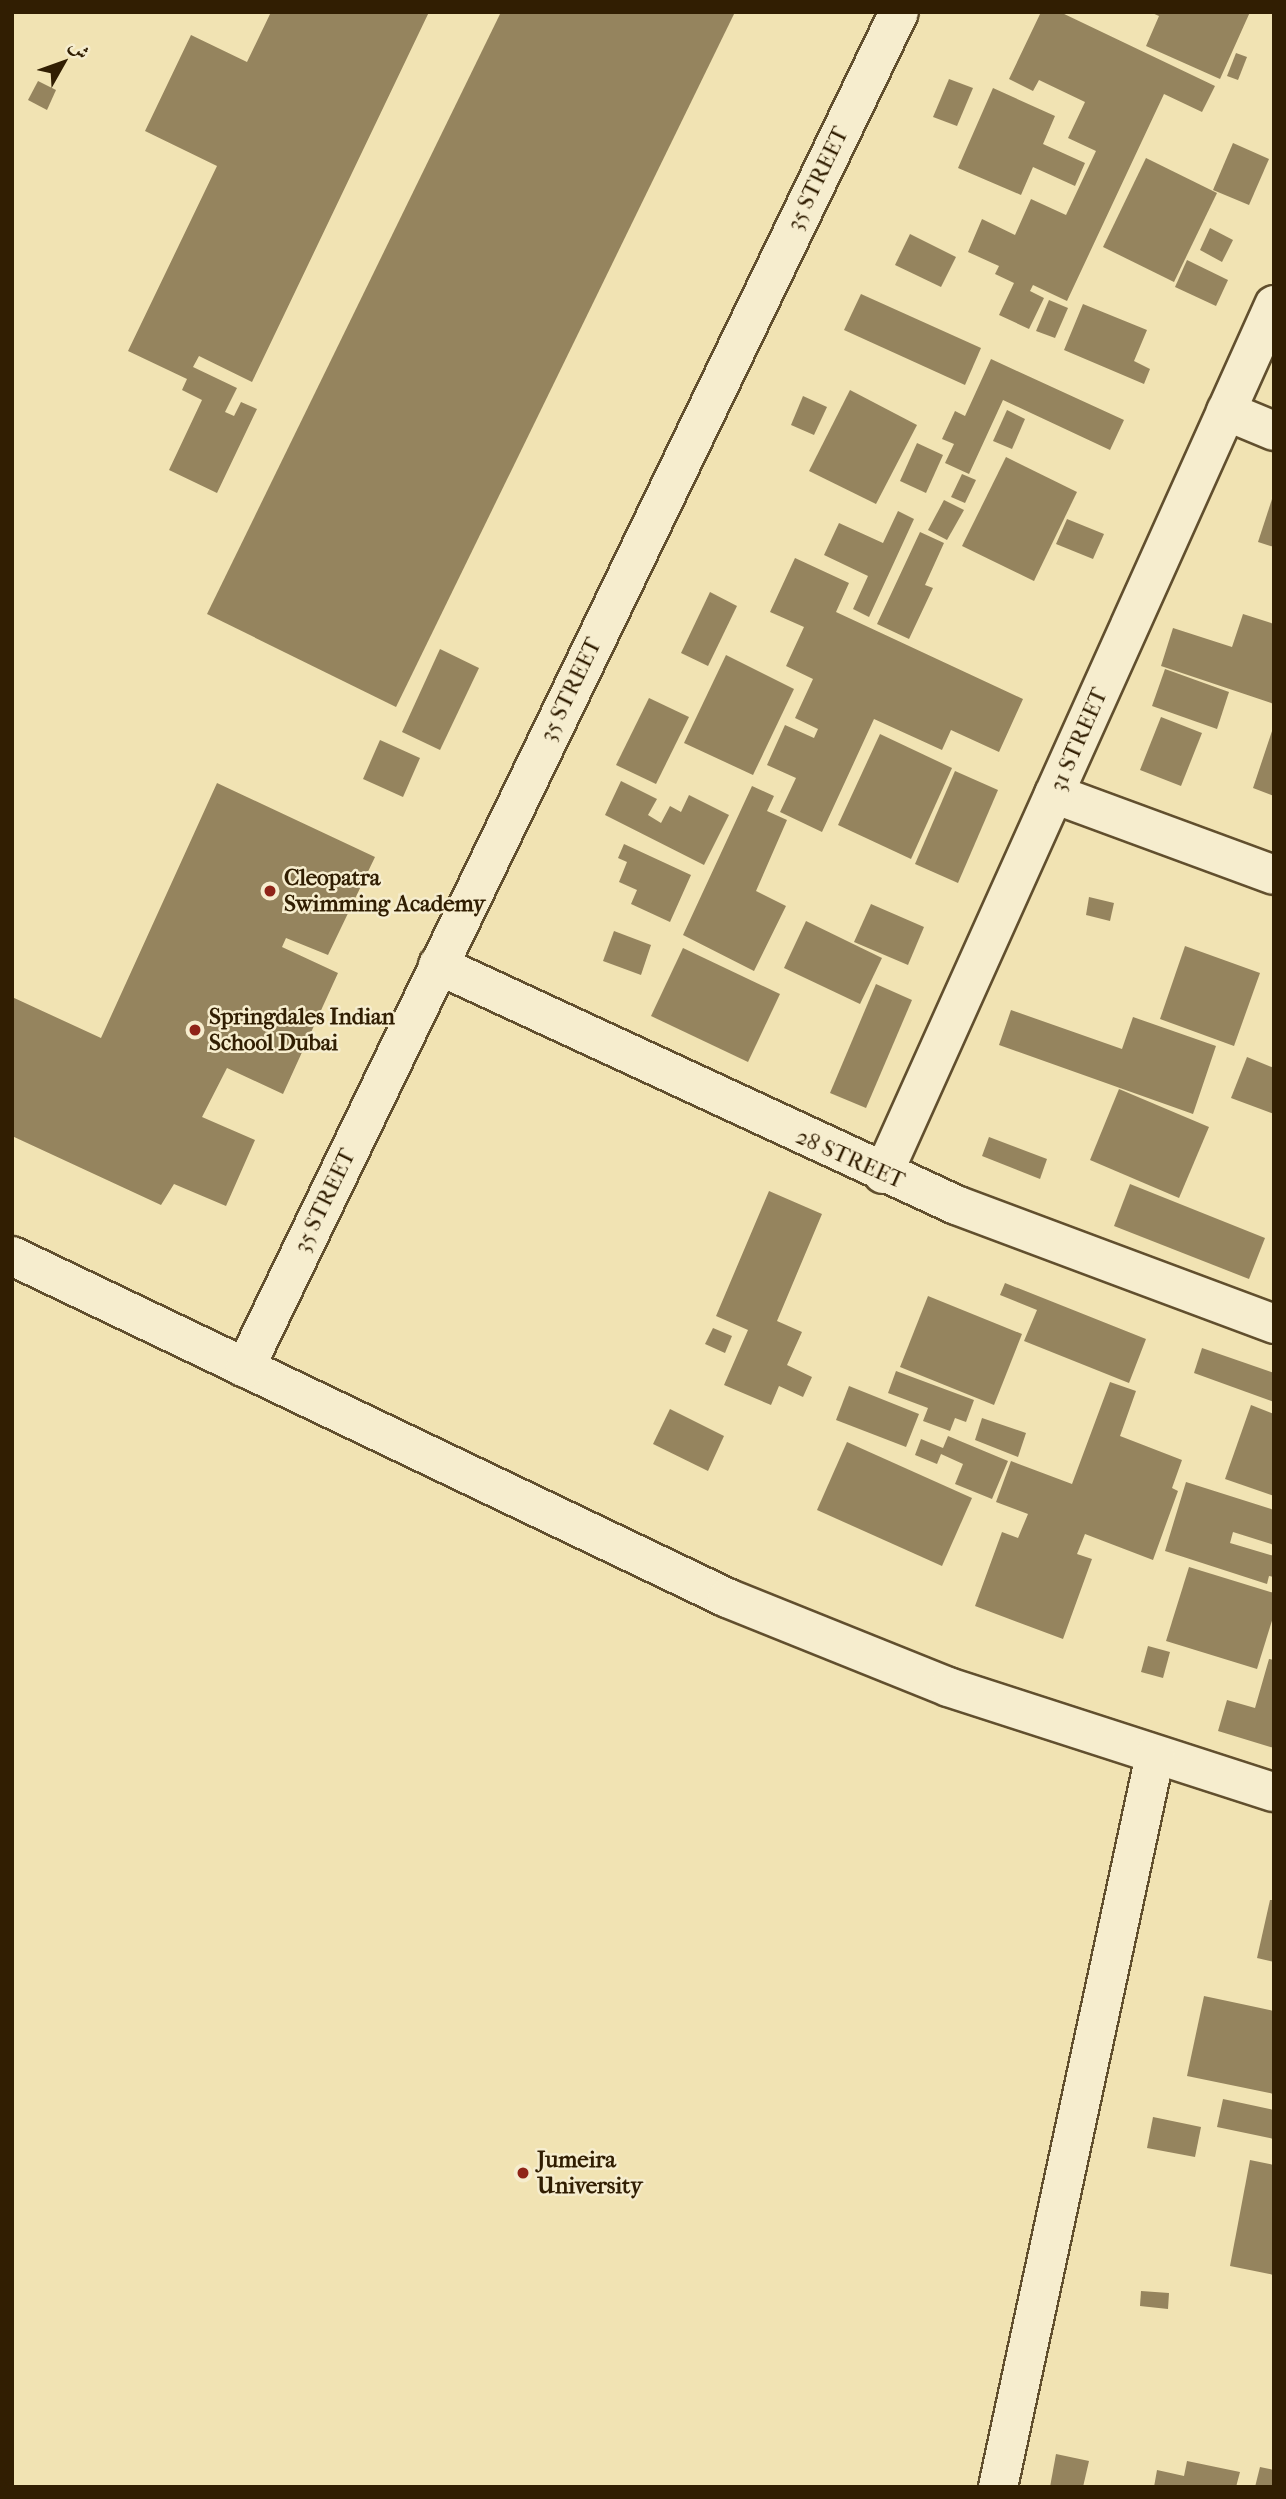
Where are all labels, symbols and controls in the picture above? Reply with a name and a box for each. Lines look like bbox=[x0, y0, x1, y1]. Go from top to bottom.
north arrow bbox=[28, 28, 98, 98]
text: ش bbox=[65, 35, 94, 64]
street label: 35 STREET bbox=[781, 123, 855, 235]
street label: 35 STREET bbox=[534, 634, 608, 746]
street label: 31 STREET bbox=[1044, 684, 1114, 796]
place label: Cleopatra Swimming Academy bbox=[284, 864, 485, 918]
marker: Cleopatra Swimming Academy bbox=[262, 883, 278, 899]
place label: Springdales Indian School Dubai bbox=[209, 1003, 395, 1057]
marker: Springdales Indian School Dubai bbox=[187, 1022, 203, 1038]
street label: 28 STREET bbox=[791, 1123, 909, 1195]
street label: 35 STREET bbox=[288, 1145, 362, 1257]
place label: Jumeira University bbox=[537, 2146, 642, 2200]
marker: Jumeira University bbox=[515, 2165, 531, 2181]

